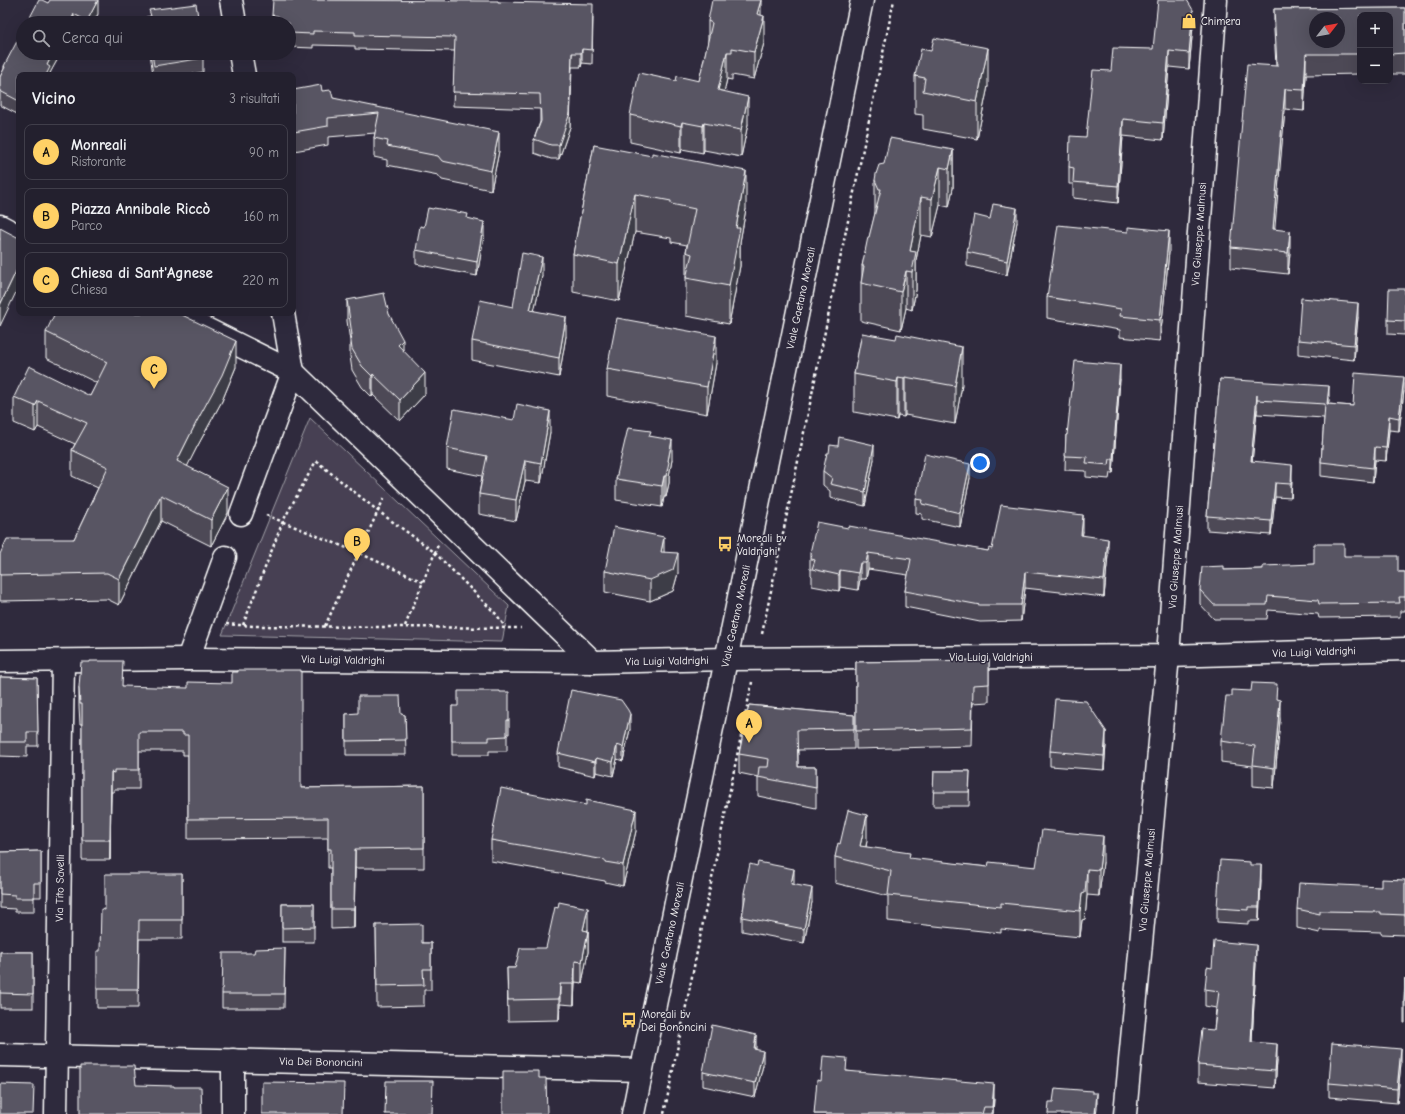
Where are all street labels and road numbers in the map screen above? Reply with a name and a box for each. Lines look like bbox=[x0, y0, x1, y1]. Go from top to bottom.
street label: Via Giuseppe Malmusi bbox=[1189, 182, 1209, 286]
street label: Viale Gaetano Moreali bbox=[784, 246, 818, 350]
street label: Via Giuseppe Malmusi bbox=[1166, 505, 1186, 609]
street label: Viale Gaetano Moreali bbox=[719, 564, 753, 668]
street label: Via Luigi Valdrighi bbox=[1272, 644, 1356, 660]
street label: Via Luigi Valdrighi bbox=[949, 651, 1033, 664]
street label: Via Luigi Valdrighi bbox=[301, 653, 385, 667]
street label: Via Luigi Valdrighi bbox=[625, 654, 709, 668]
street label: Via Giuseppe Malmusi bbox=[1136, 828, 1158, 932]
street label: Via Tito Savelli bbox=[53, 854, 67, 922]
street label: Viale Gaetano Moreali bbox=[653, 881, 687, 985]
street label: Via Dei Bononcini bbox=[279, 1055, 363, 1069]

